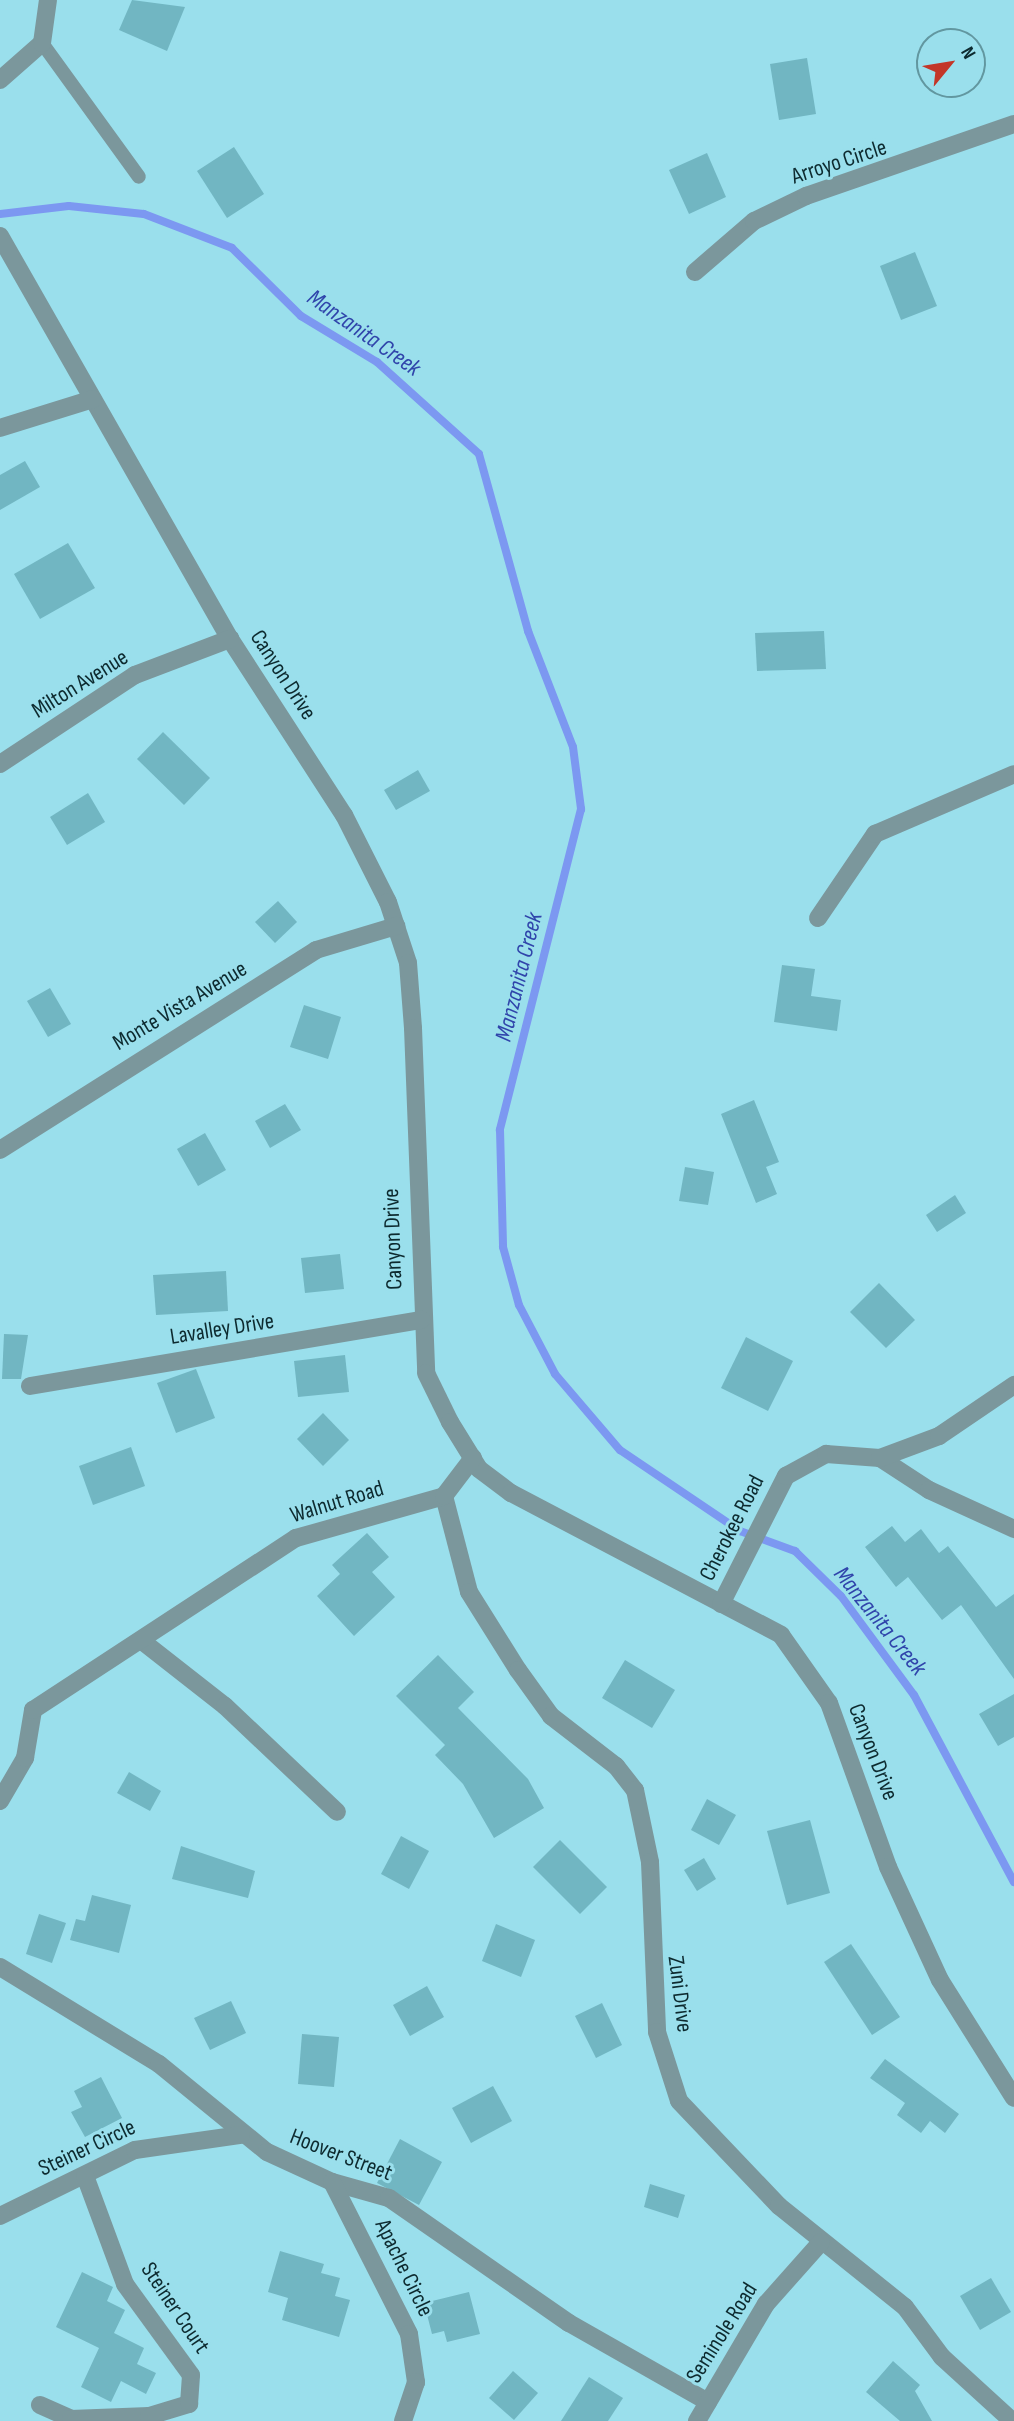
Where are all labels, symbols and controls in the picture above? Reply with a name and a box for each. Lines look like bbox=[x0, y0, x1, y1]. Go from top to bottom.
north arrow bbox=[916, 28, 986, 98]
text: N bbox=[955, 43, 980, 63]
street label: Arroyo Circle bbox=[788, 134, 890, 190]
water label: Manzanita Creek bbox=[302, 283, 426, 383]
street label: Canyon Drive bbox=[244, 625, 322, 725]
street label: Milton Avenue bbox=[27, 644, 133, 724]
water label: Manzanita Creek bbox=[489, 910, 549, 1044]
street label: Monte Vista Avenue bbox=[108, 955, 252, 1057]
street label: Canyon Drive bbox=[377, 1188, 409, 1290]
street label: Lavalley Drive bbox=[168, 1307, 276, 1351]
street label: Cherokee Road bbox=[694, 1471, 770, 1585]
street label: Walnut Road bbox=[287, 1475, 387, 1529]
water label: Manzanita Creek bbox=[827, 1561, 933, 1681]
street label: Canyon Drive bbox=[842, 1700, 904, 1804]
street label: Zuni Drive bbox=[662, 1954, 698, 2034]
street label: Steiner Circle bbox=[34, 2114, 140, 2182]
street label: Hoover Street bbox=[286, 2123, 396, 2187]
street label: Apache Circle bbox=[369, 2215, 439, 2321]
street label: Steiner Court bbox=[135, 2257, 215, 2359]
street label: Seminole Road bbox=[680, 2278, 764, 2388]

